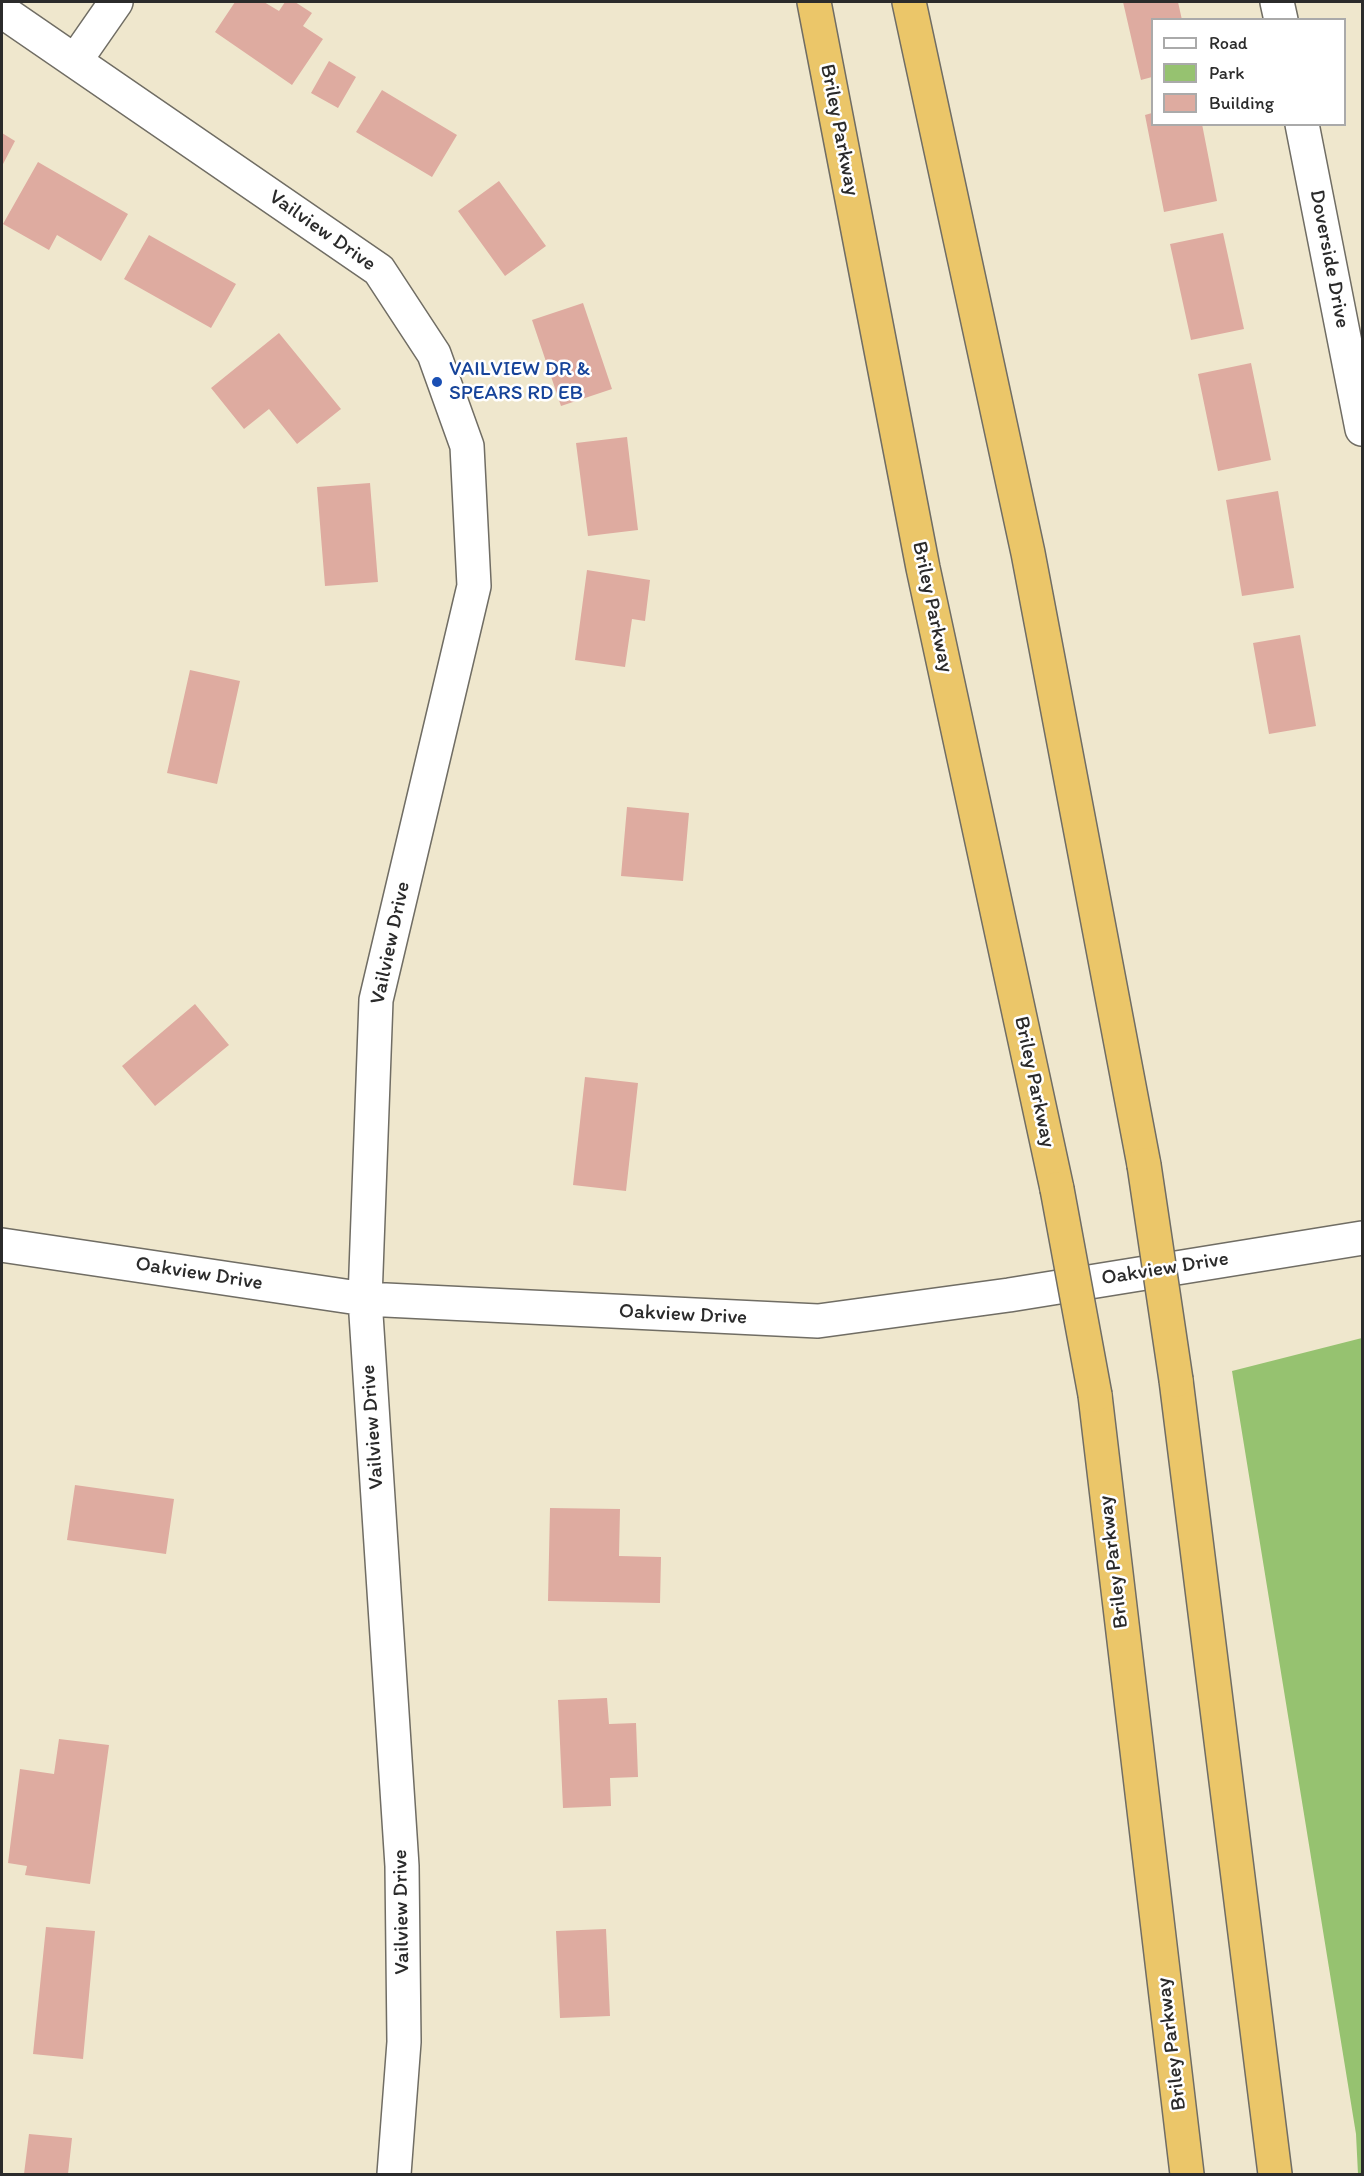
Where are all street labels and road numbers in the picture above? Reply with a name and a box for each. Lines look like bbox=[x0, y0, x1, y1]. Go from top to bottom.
street label: Briley Parkway bbox=[814, 62, 864, 198]
street label: Vailview Drive bbox=[264, 185, 380, 277]
street label: Doverside Drive bbox=[1303, 188, 1355, 330]
street label: Briley Parkway bbox=[906, 539, 958, 675]
street label: Vailview Drive bbox=[366, 879, 416, 1007]
street label: Briley Parkway bbox=[1008, 1014, 1060, 1150]
street label: Oakview Drive bbox=[1100, 1247, 1230, 1291]
street label: Oakview Drive bbox=[134, 1252, 264, 1296]
street label: Oakview Drive bbox=[618, 1299, 748, 1331]
street label: Vailview Drive bbox=[356, 1364, 390, 1490]
street label: Briley Parkway bbox=[1093, 1494, 1135, 1630]
street label: Vailview Drive bbox=[388, 1849, 416, 1975]
street label: Briley Parkway bbox=[1151, 1976, 1193, 2112]

